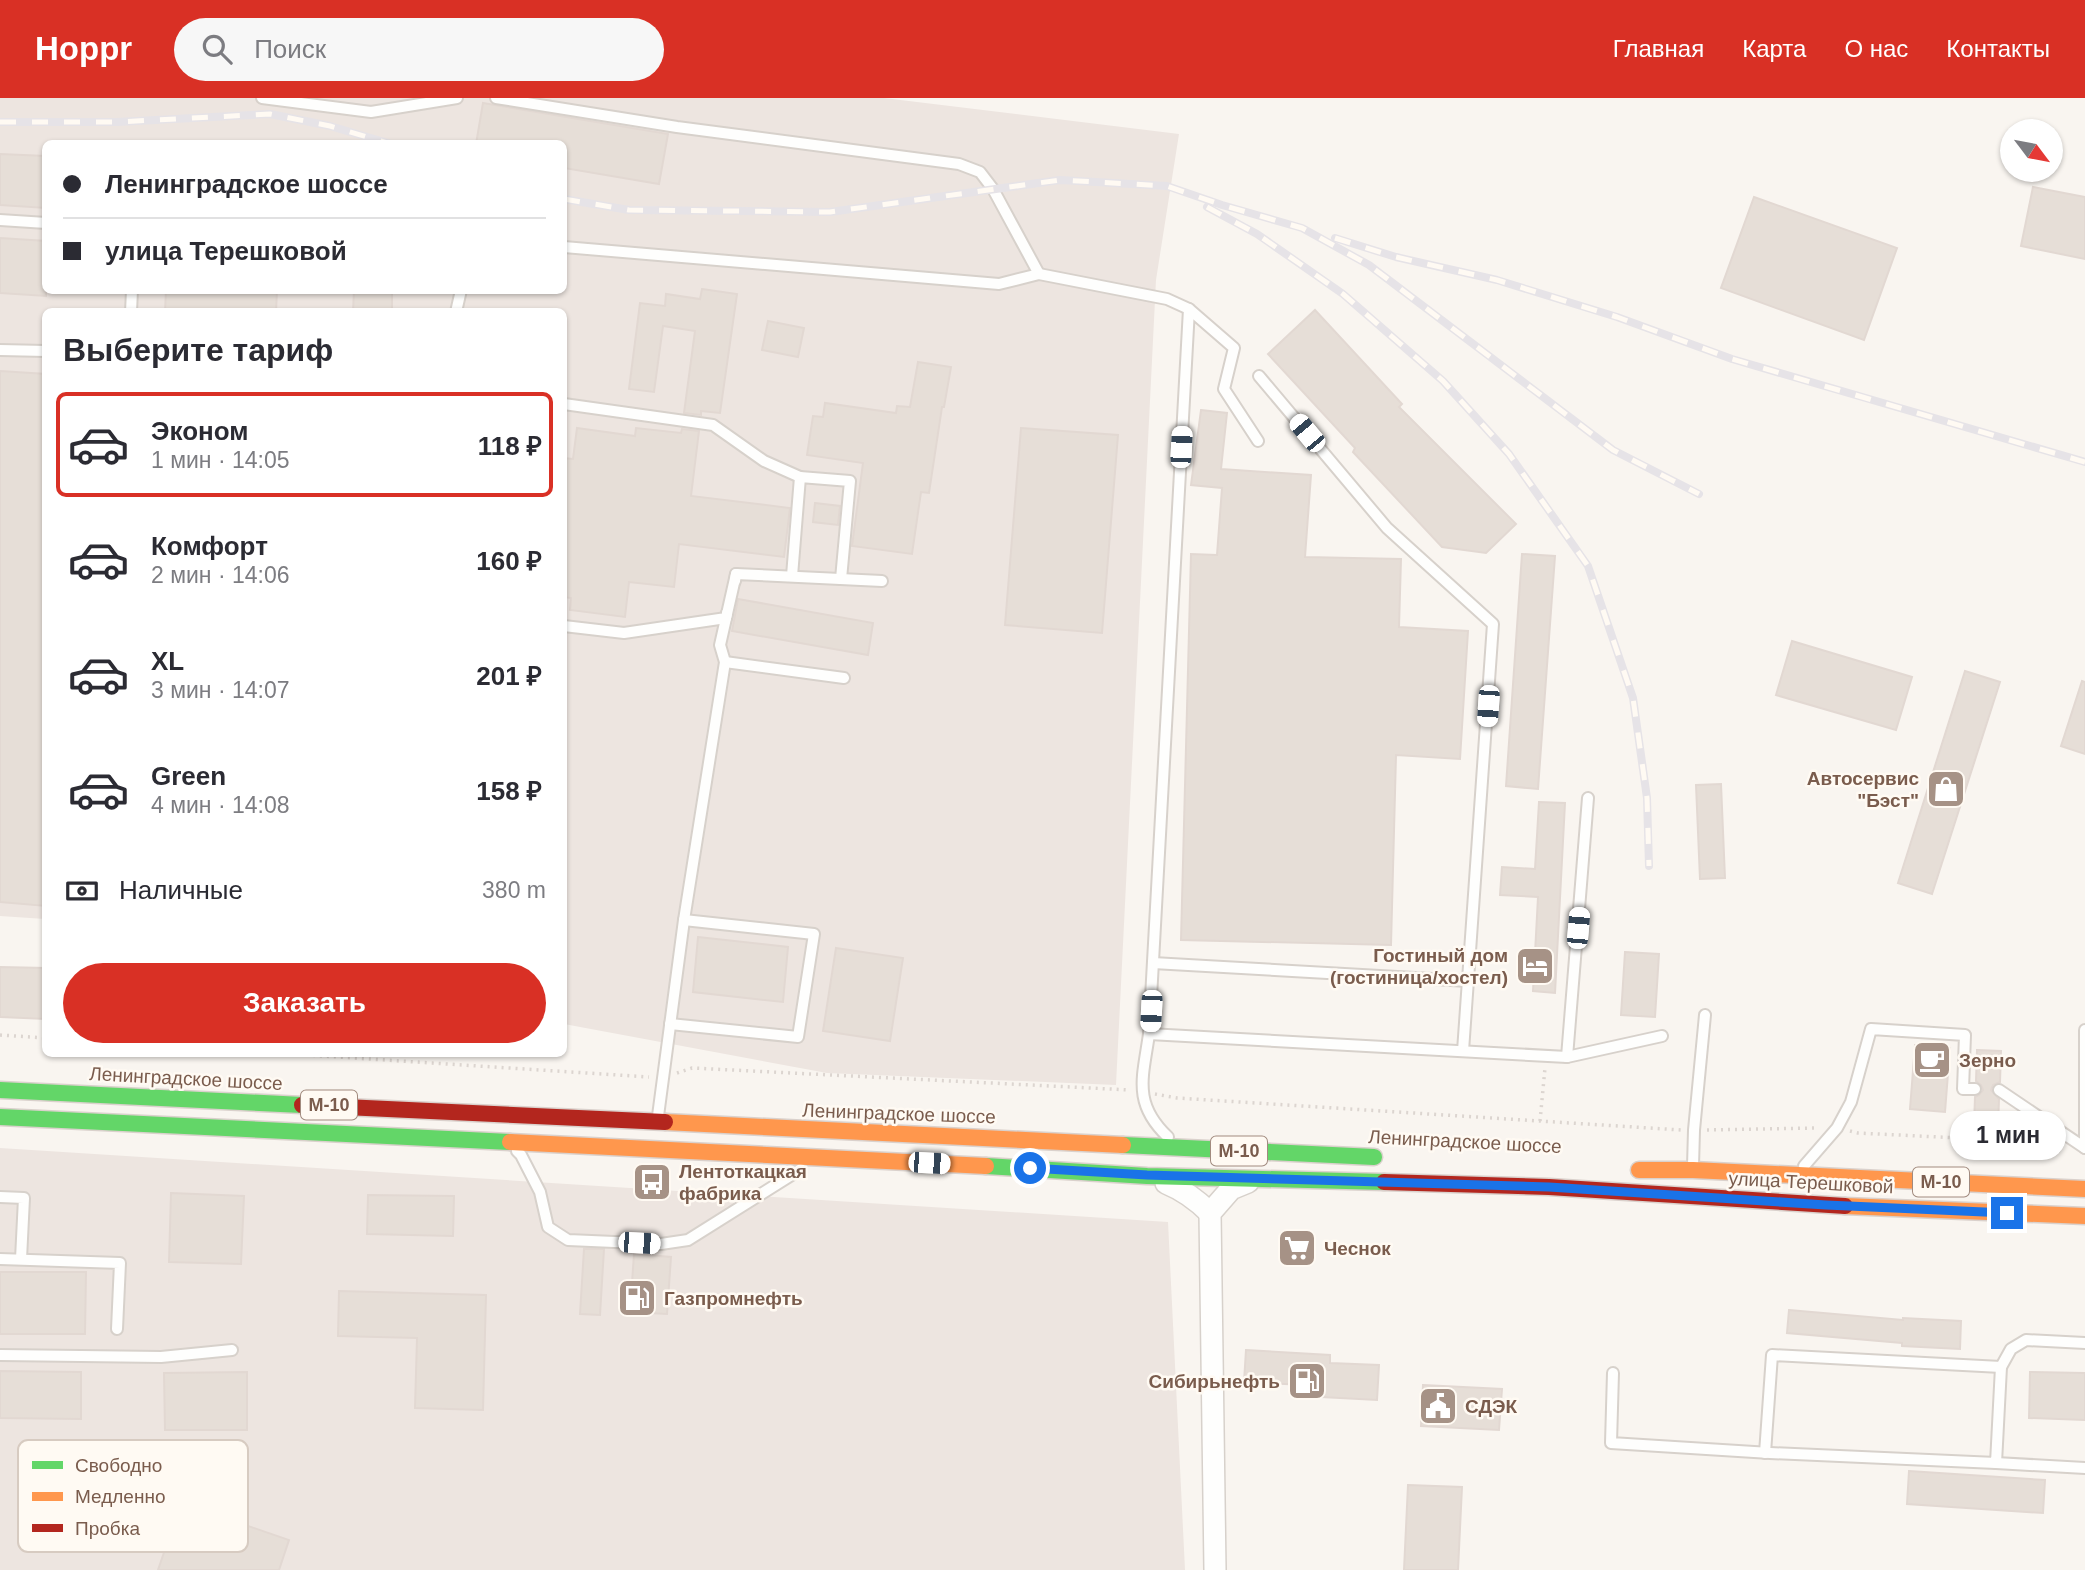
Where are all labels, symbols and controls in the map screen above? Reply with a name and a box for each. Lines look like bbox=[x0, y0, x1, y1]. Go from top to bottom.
search box bbox=[174, 18, 664, 81]
text: Hoppr bbox=[35, 30, 132, 67]
icon: search bbox=[198, 30, 236, 68]
text: Поиск bbox=[254, 34, 326, 64]
text: Главная bbox=[1613, 35, 1704, 62]
text: Карта bbox=[1742, 35, 1806, 62]
text: О нас bbox=[1844, 35, 1908, 62]
text: Контакты bbox=[1946, 35, 2050, 62]
north arrow bbox=[2000, 119, 2063, 182]
map controls bbox=[2000, 119, 2063, 182]
text: Ленинградское шоссе bbox=[105, 169, 388, 199]
text: улица Терешковой bbox=[105, 236, 347, 266]
text: Выберите тариф bbox=[63, 332, 333, 368]
car bbox=[1286, 410, 1329, 456]
icon: car bbox=[67, 413, 130, 476]
text: Эконом bbox=[151, 416, 249, 446]
car bbox=[1170, 425, 1193, 469]
text: 118 ₽ bbox=[478, 431, 542, 461]
text: 1 мин · 14:05 bbox=[151, 447, 290, 473]
icon: car bbox=[67, 528, 130, 591]
text: Комфорт bbox=[151, 531, 268, 561]
text: 160 ₽ bbox=[476, 546, 542, 576]
text: 2 мин · 14:06 bbox=[151, 562, 290, 588]
icon: car bbox=[67, 643, 130, 706]
text: XL bbox=[151, 646, 184, 676]
text: 201 ₽ bbox=[476, 661, 542, 691]
text: 3 мин · 14:07 bbox=[151, 677, 290, 703]
car bbox=[1477, 684, 1500, 728]
icon: car bbox=[67, 758, 130, 821]
text: Green bbox=[151, 761, 226, 791]
place label: Автосервис "Бэст" bbox=[1807, 768, 1919, 811]
shop icon: Автосервис "Бэст" bbox=[1925, 768, 1967, 810]
text: 158 ₽ bbox=[476, 776, 542, 806]
text: 4 мин · 14:08 bbox=[151, 792, 290, 818]
icon: cash bbox=[63, 872, 101, 910]
text: Наличные bbox=[119, 875, 243, 905]
text: 380 m bbox=[482, 877, 546, 903]
car bbox=[1566, 906, 1591, 950]
place label: Гостиный дом (гостиница/хостел) bbox=[1330, 945, 1508, 988]
hotel icon: Гостиный дом (гостиница/хостел) bbox=[1514, 945, 1556, 987]
button: Заказать bbox=[63, 963, 546, 1043]
car bbox=[1140, 989, 1163, 1033]
cafe icon: Зерно bbox=[1911, 1039, 1953, 1081]
place label: Зерно bbox=[1959, 1050, 2016, 1071]
street label: Ленинградское шоссе bbox=[89, 1063, 283, 1094]
road number: М-10 bbox=[301, 1090, 357, 1120]
street label: Ленинградское шоссе bbox=[802, 1100, 996, 1127]
callout: 1 мин bbox=[1949, 1112, 2065, 1160]
text: 1 мин bbox=[1976, 1122, 2040, 1148]
street label: Ленинградское шоссе bbox=[1368, 1126, 1562, 1157]
road number: М-10 bbox=[1211, 1136, 1267, 1166]
car bbox=[908, 1151, 951, 1175]
route start bbox=[1014, 1152, 1046, 1184]
bus stop icon: Лентоткацкая фабрика bbox=[631, 1161, 673, 1203]
place label: Лентоткацкая фабрика bbox=[679, 1161, 807, 1204]
street label: улица Терешковой bbox=[1728, 1168, 1894, 1197]
road number: М-10 bbox=[1913, 1168, 1969, 1196]
route end bbox=[1991, 1197, 2023, 1229]
supermarket icon: Чеснок bbox=[1276, 1227, 1318, 1269]
car bbox=[618, 1231, 661, 1255]
place label: Чеснок bbox=[1324, 1238, 1391, 1259]
fuel station icon: Газпромнефть bbox=[616, 1277, 658, 1319]
place label: Газпромнефть bbox=[664, 1288, 803, 1309]
fuel station icon: Сибирьнефть bbox=[1286, 1360, 1328, 1402]
place label: Сибирьнефть bbox=[1148, 1371, 1280, 1392]
public building icon: СДЭК bbox=[1417, 1385, 1459, 1427]
place label: СДЭК bbox=[1465, 1396, 1518, 1417]
legend bbox=[18, 1440, 248, 1552]
text: Свободно bbox=[75, 1455, 162, 1476]
text: Медленно bbox=[75, 1486, 165, 1507]
text: Пробка bbox=[75, 1518, 140, 1539]

